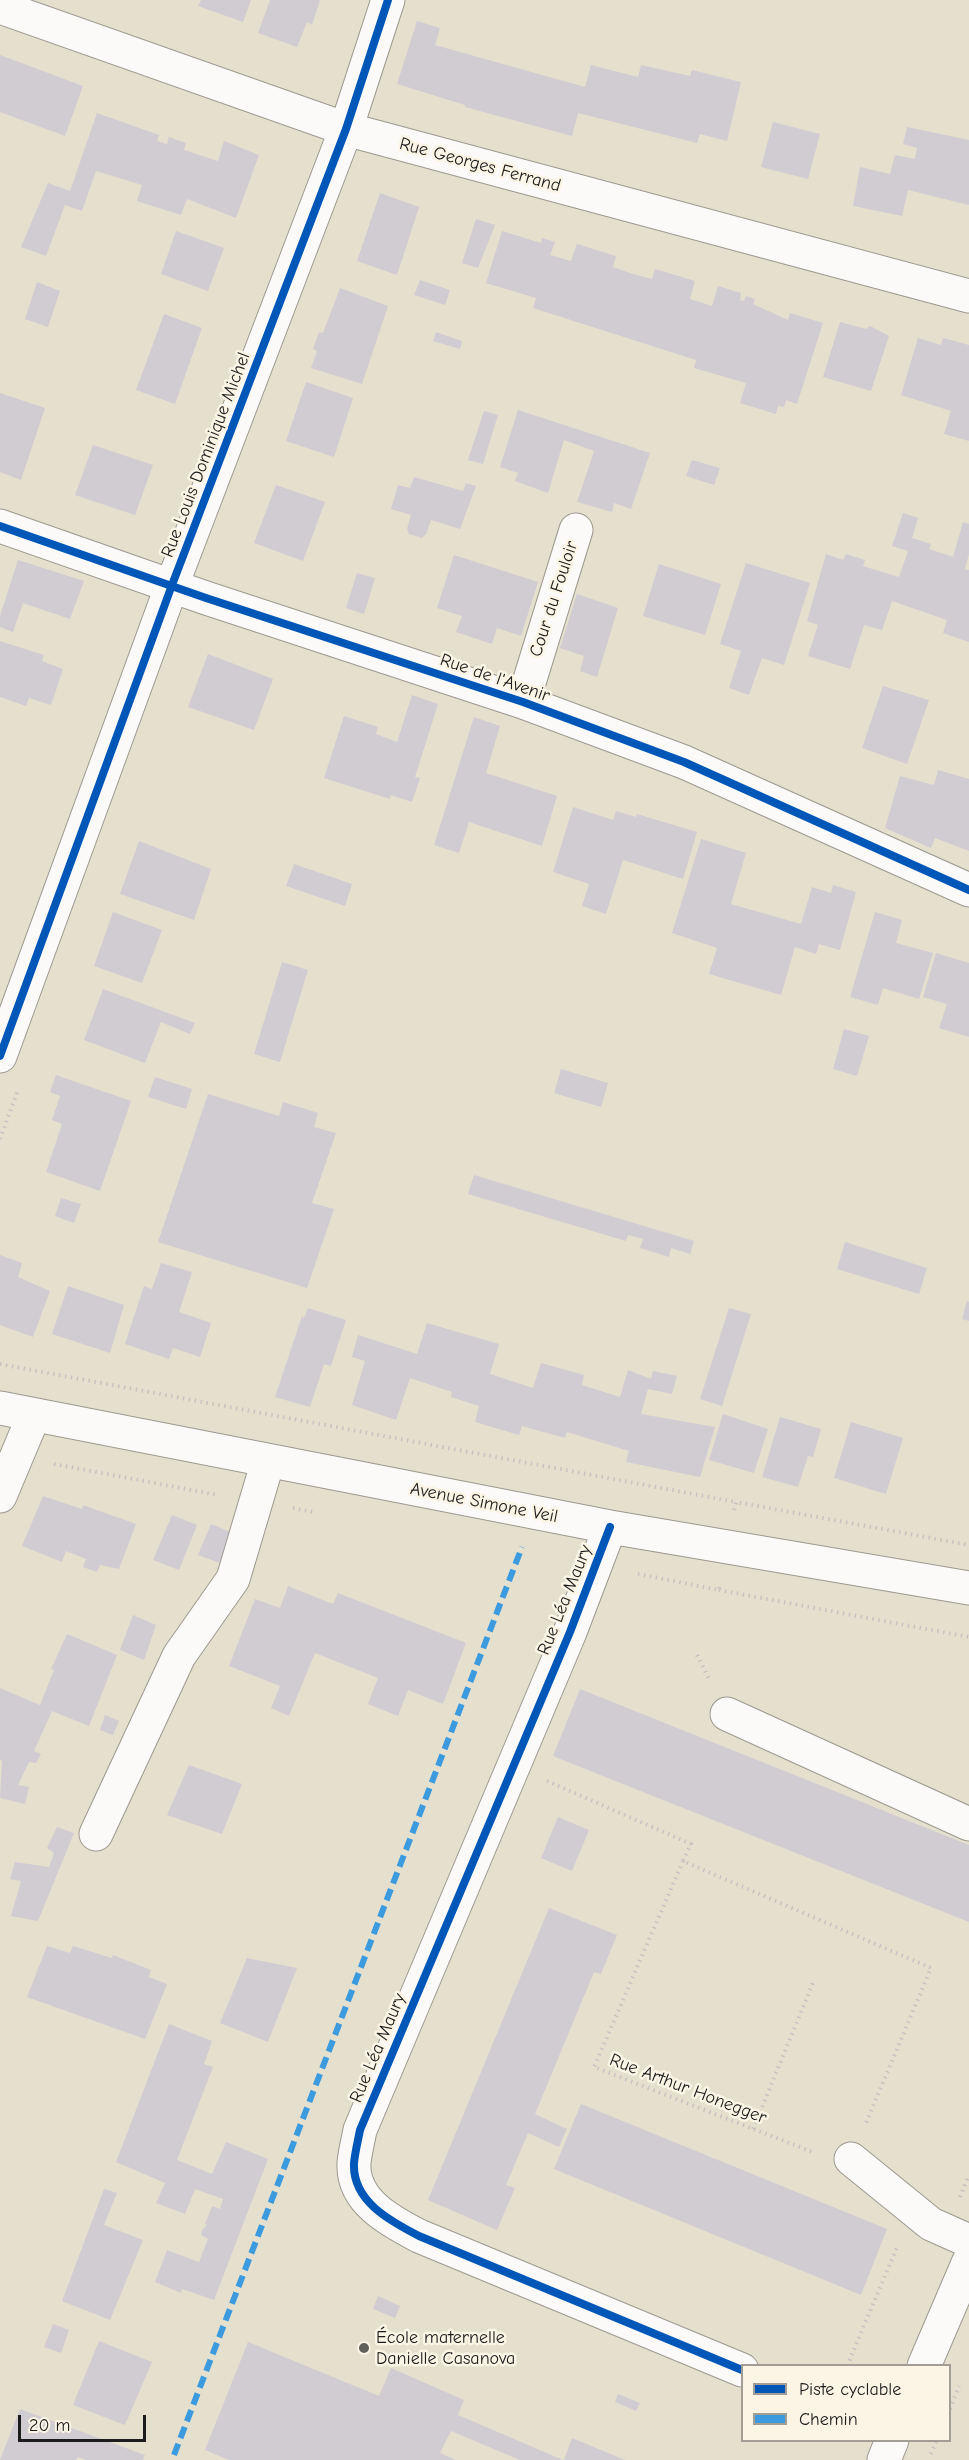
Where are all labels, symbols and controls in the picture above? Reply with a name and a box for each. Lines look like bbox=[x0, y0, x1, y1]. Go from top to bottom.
street label: Rue Georges Ferrand bbox=[397, 133, 563, 197]
street label: Rue Louis Dominique Michel bbox=[157, 349, 255, 561]
street label: Cour du Fouloir bbox=[525, 538, 583, 660]
street label: Rue de l'Avenir bbox=[437, 649, 553, 707]
street label: Avenue Simone Veil bbox=[408, 1478, 560, 1528]
street label: Rue Léa Maury bbox=[533, 1542, 597, 1658]
street label: Rue Léa Maury bbox=[345, 1990, 411, 2106]
street label: Rue Arthur Honegger bbox=[606, 2049, 770, 2129]
place label: École maternelle Danielle Casanova bbox=[376, 2327, 515, 2370]
marker: École maternelle Danielle Casanova bbox=[357, 2341, 371, 2355]
legend bbox=[741, 2364, 951, 2442]
text: Piste cyclable bbox=[799, 2379, 901, 2400]
scale bar bbox=[21, 2403, 148, 2441]
text: Chemin bbox=[799, 2409, 858, 2430]
text: 20 m bbox=[29, 2415, 70, 2436]

